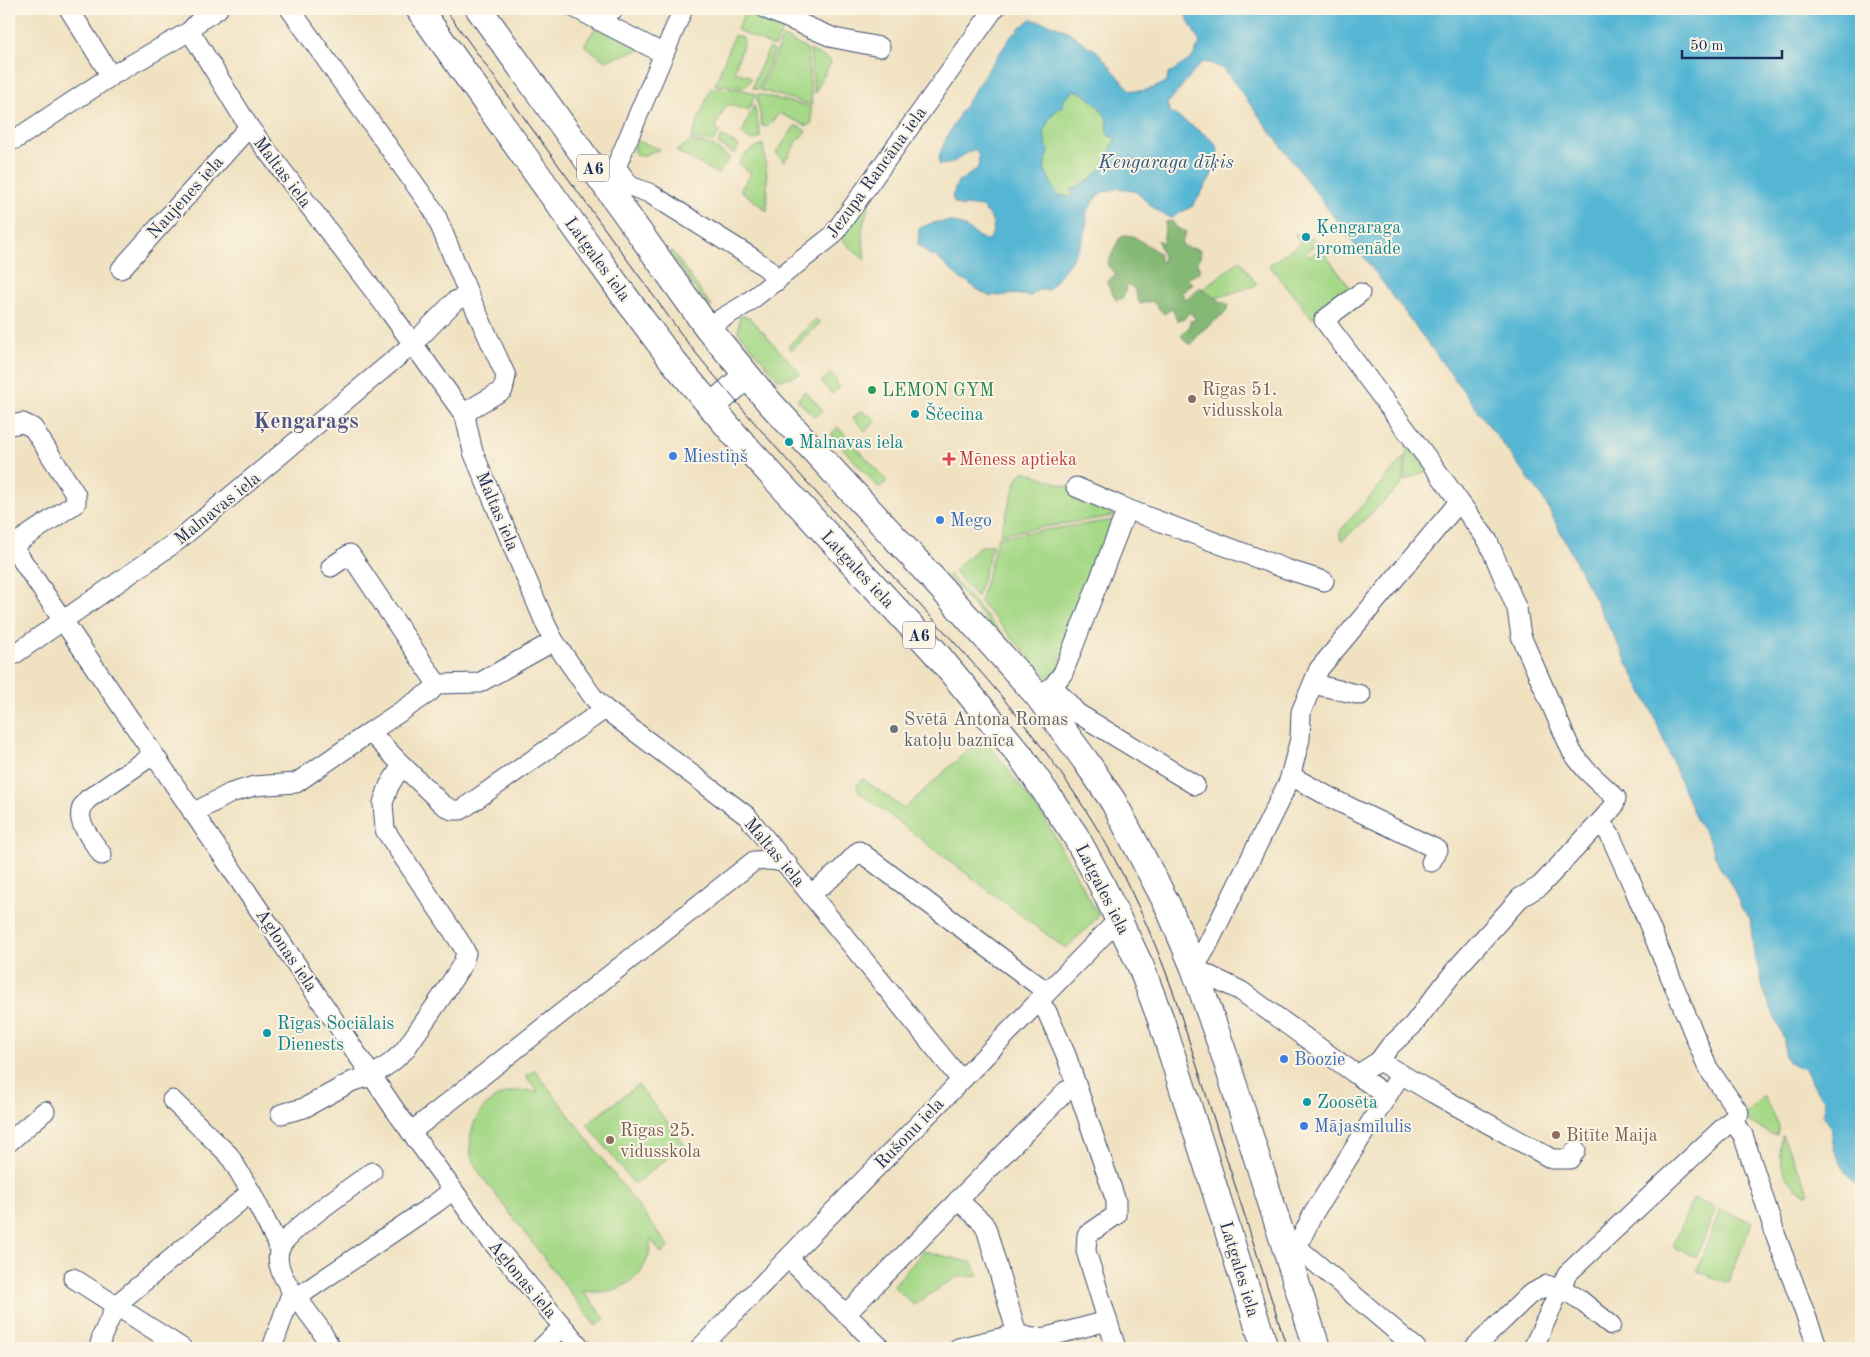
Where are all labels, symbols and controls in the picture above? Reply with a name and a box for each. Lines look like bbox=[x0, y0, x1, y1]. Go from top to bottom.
scale bar bbox=[1682, 28, 1782, 60]
text: 50 m bbox=[1690, 39, 1724, 54]
street label: Jezupa Rancāna iela bbox=[823, 103, 930, 242]
street label: Maltas iela bbox=[250, 134, 315, 212]
street label: Naujenes iela bbox=[144, 153, 227, 242]
road number: A6 bbox=[577, 154, 609, 182]
water label: Ķengaraga dīķis bbox=[1097, 154, 1234, 174]
street label: Latgales iela bbox=[561, 214, 634, 305]
place label: Ķengaraga promenāde bbox=[1316, 219, 1401, 258]
marker: Ķengaraga promenāde bbox=[1300, 231, 1312, 243]
place label: Rīgas 51. vidusskola bbox=[1202, 381, 1283, 420]
place label: LEMON GYM bbox=[882, 382, 994, 400]
marker: LEMON GYM bbox=[866, 384, 878, 396]
marker: Rīgas 51. vidusskola bbox=[1186, 393, 1198, 405]
place label: Ščecina bbox=[925, 401, 984, 424]
marker: Ščecina bbox=[909, 408, 921, 420]
district label: Ķengarags bbox=[253, 411, 359, 434]
place label: Malnavas iela bbox=[799, 434, 904, 452]
marker: Malnavas iela bbox=[783, 436, 795, 448]
place label: Miestiņš bbox=[683, 448, 748, 467]
marker: Miestiņš bbox=[667, 450, 679, 462]
place label: Mēness aptieka bbox=[959, 451, 1077, 469]
marker: Mēness aptieka bbox=[943, 453, 955, 465]
street label: Malnavas iela bbox=[171, 469, 264, 549]
street label: Maltas iela bbox=[472, 469, 522, 554]
place label: Mego bbox=[950, 512, 992, 530]
marker: Mego bbox=[934, 514, 946, 526]
street label: Latgales iela bbox=[817, 527, 898, 612]
road number: A6 bbox=[903, 622, 935, 648]
place label: Svētā Antona Romas katoļu baznīca bbox=[904, 711, 1068, 751]
marker: Svētā Antona Romas katoļu baznīca bbox=[888, 723, 900, 735]
street label: Maltas iela bbox=[740, 815, 808, 891]
street label: Latgales iela bbox=[1072, 841, 1133, 938]
street label: Aglonas iela bbox=[252, 906, 320, 995]
place label: Rīgas Sociālais Dienests bbox=[277, 1015, 395, 1054]
marker: Rīgas Sociālais Dienests bbox=[261, 1027, 273, 1039]
place label: Boozie bbox=[1294, 1051, 1345, 1069]
marker: Boozie bbox=[1278, 1053, 1290, 1065]
place label: Zoosēta bbox=[1317, 1094, 1378, 1112]
street label: Rušonu iela bbox=[872, 1095, 948, 1173]
marker: Zoosēta bbox=[1301, 1096, 1313, 1108]
place label: Mājasmīlulis bbox=[1314, 1118, 1412, 1136]
marker: Mājasmīlulis bbox=[1298, 1120, 1310, 1132]
place label: Rīgas 25. vidusskola bbox=[620, 1122, 701, 1161]
place label: Bitīte Maija bbox=[1566, 1127, 1658, 1145]
marker: Bitīte Maija bbox=[1550, 1129, 1562, 1141]
marker: Rīgas 25. vidusskola bbox=[604, 1134, 616, 1146]
street label: Latgales iela bbox=[1216, 1219, 1262, 1319]
street label: Aglonas iela bbox=[485, 1237, 560, 1322]

